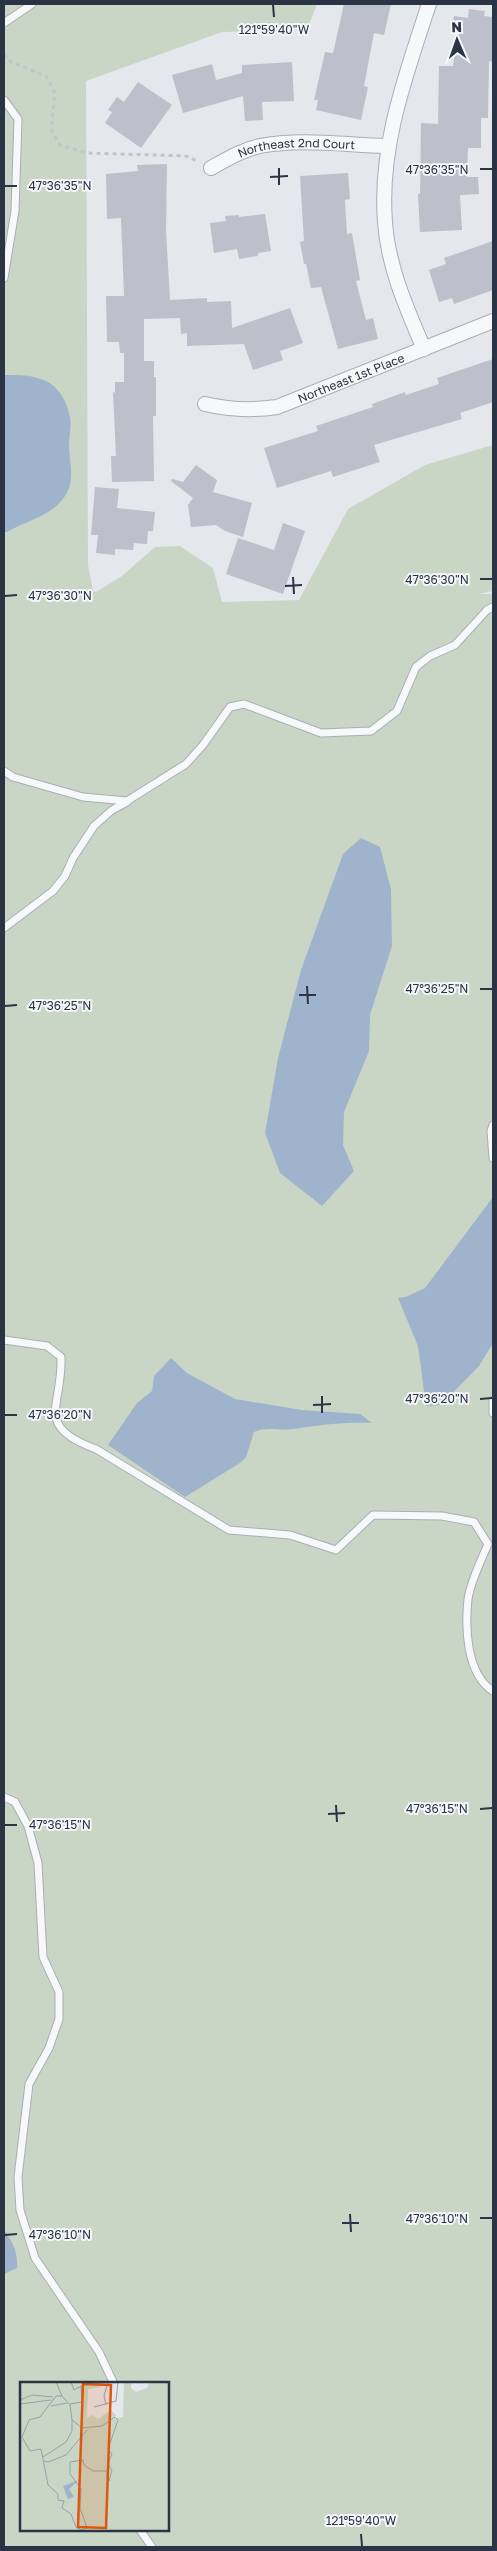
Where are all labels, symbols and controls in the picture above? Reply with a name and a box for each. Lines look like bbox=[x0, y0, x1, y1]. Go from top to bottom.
north arrow bbox=[432, 15, 482, 65]
text: N bbox=[451, 18, 462, 35]
text: 121°59'40"W bbox=[239, 22, 310, 37]
street label: Northeast 2nd Court bbox=[235, 135, 356, 160]
text: 47°36'35"N bbox=[405, 162, 469, 177]
text: 47°36'35"N bbox=[28, 178, 92, 193]
street label: Northeast 1st Place bbox=[295, 350, 406, 406]
text: 47°36'30"N bbox=[405, 572, 469, 587]
text: 47°36'30"N bbox=[28, 588, 92, 603]
text: 47°36'25"N bbox=[405, 981, 469, 996]
text: 47°36'25"N bbox=[28, 998, 92, 1013]
text: 47°36'20"N bbox=[405, 1391, 469, 1406]
text: 47°36'20"N bbox=[28, 1407, 92, 1422]
text: 47°36'15"N bbox=[406, 1801, 468, 1816]
text: 47°36'15"N bbox=[29, 1817, 91, 1832]
text: 47°36'10"N bbox=[406, 2211, 468, 2226]
text: 47°36'10"N bbox=[29, 2227, 91, 2242]
inset map bbox=[20, 2382, 169, 2531]
text: 121°59'40"W bbox=[326, 2513, 397, 2528]

